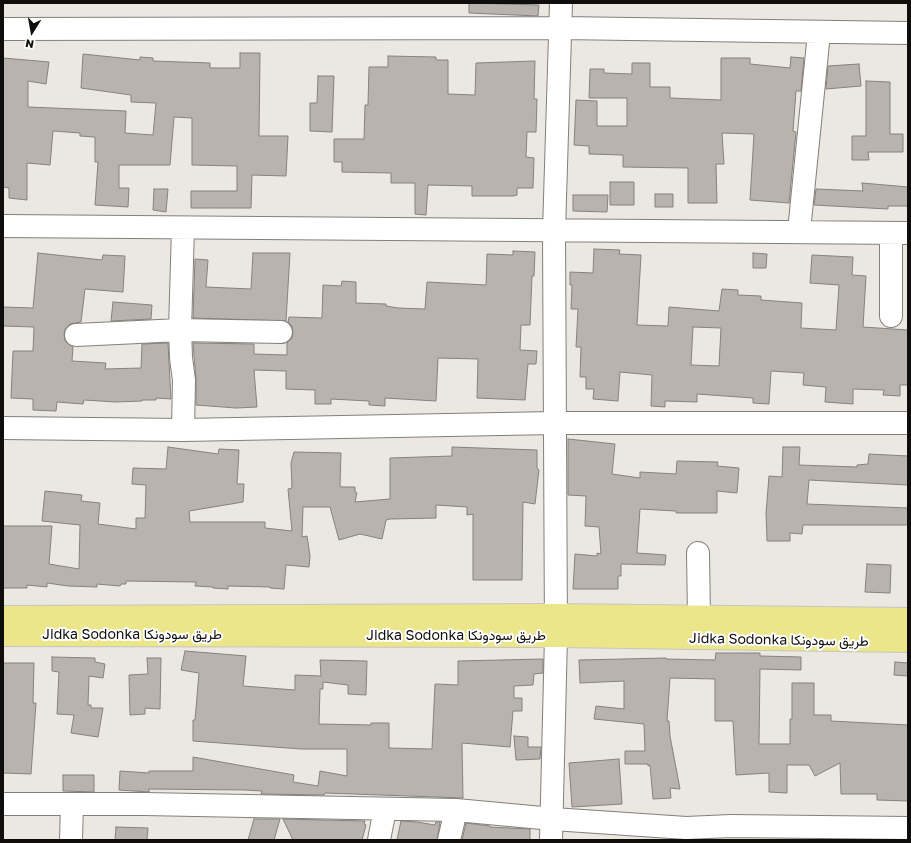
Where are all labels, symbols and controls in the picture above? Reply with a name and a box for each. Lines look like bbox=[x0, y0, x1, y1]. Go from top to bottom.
north arrow bbox=[12, 12, 52, 52]
text: N bbox=[24, 37, 35, 51]
street label: Jidka Sodonka طريق سودونكا bbox=[42, 627, 222, 643]
street label: Jidka Sodonka طريق سودونكا bbox=[366, 628, 546, 644]
street label: Jidka Sodonka طريق سودونكا bbox=[689, 630, 869, 650]

